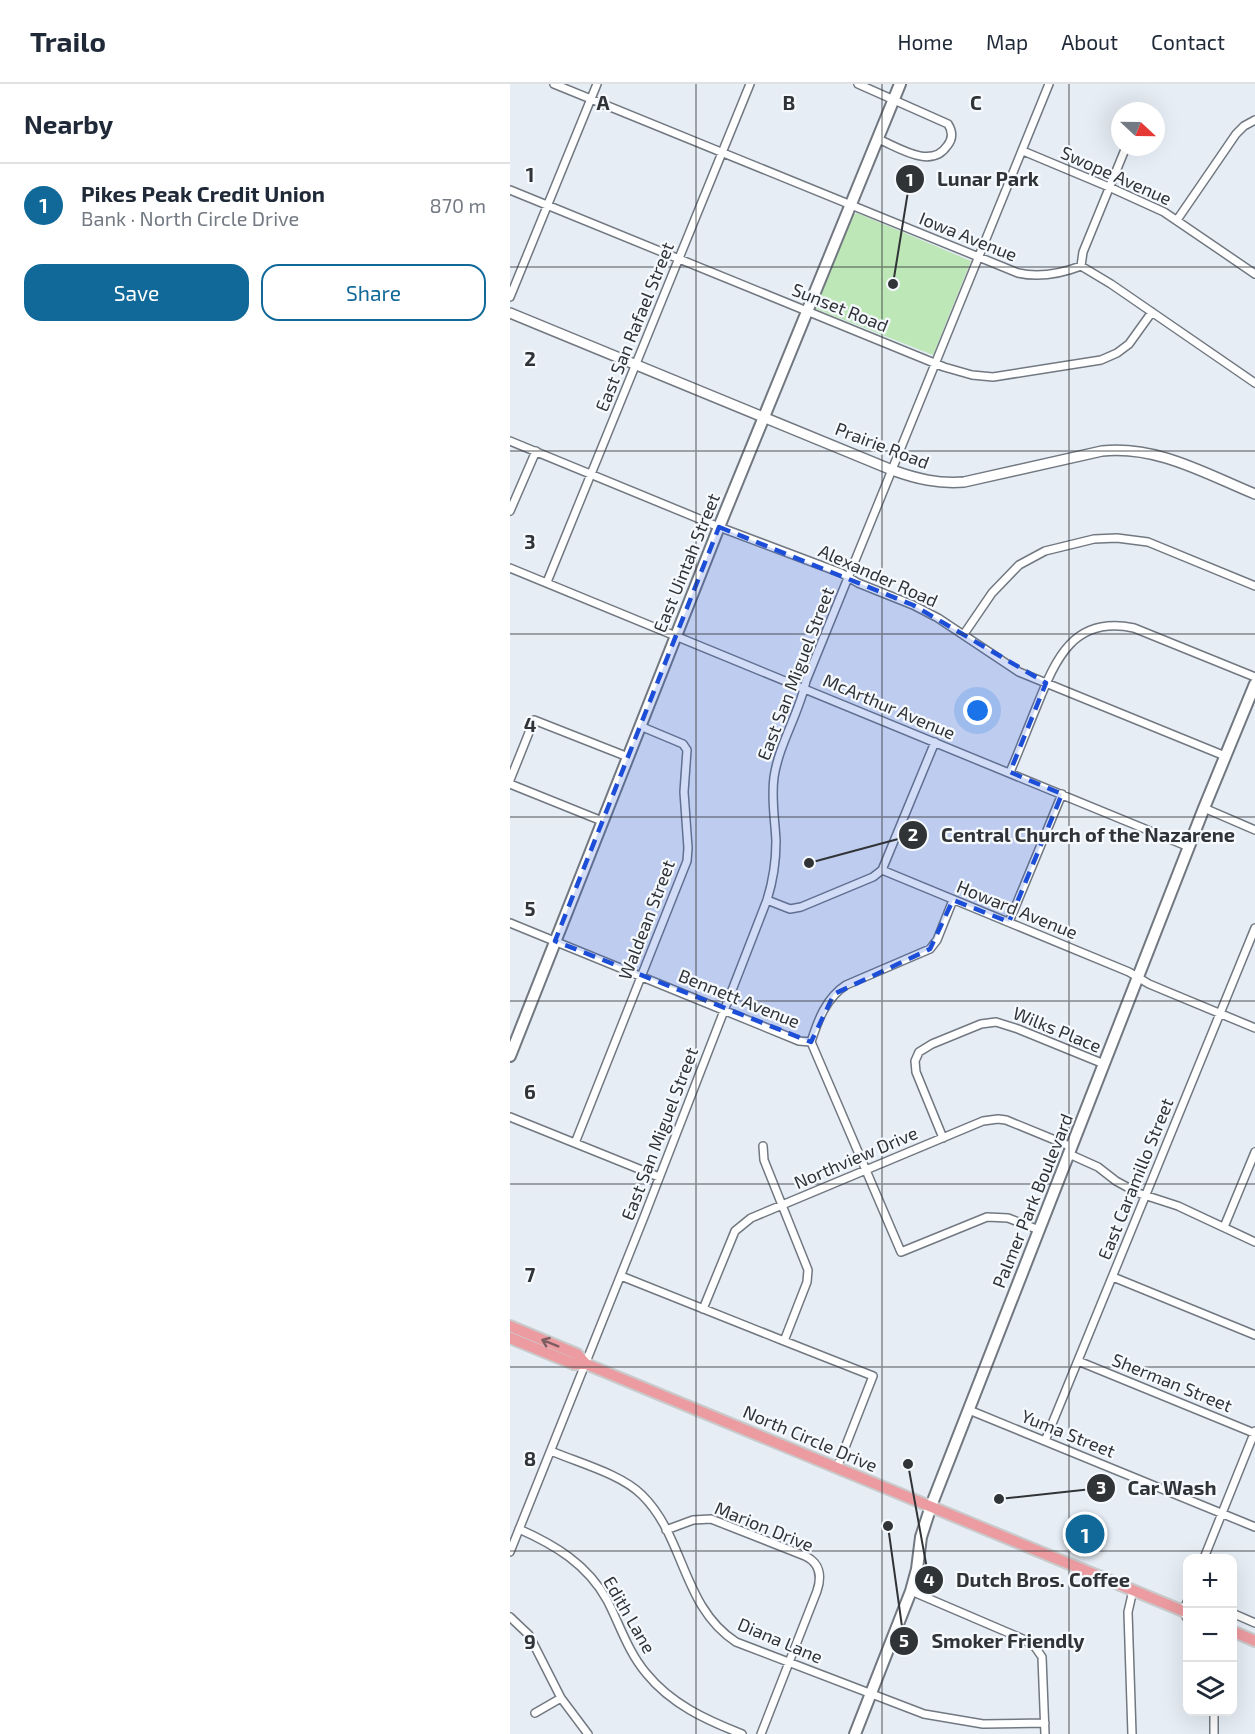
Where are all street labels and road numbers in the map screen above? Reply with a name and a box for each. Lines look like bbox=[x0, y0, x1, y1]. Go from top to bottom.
street label: Swope Avenue bbox=[1058, 141, 1175, 209]
street label: Iowa Avenue bbox=[916, 206, 1020, 266]
street label: East San Rafael Street bbox=[590, 239, 678, 415]
street label: Sunset Road bbox=[789, 278, 892, 336]
street label: Prairie Road bbox=[832, 417, 933, 473]
street label: East Uintah Street bbox=[648, 490, 724, 635]
street label: Alexander Road bbox=[815, 539, 942, 611]
street label: East San Miguel Street bbox=[752, 584, 838, 763]
street label: McArthur Avenue bbox=[820, 668, 959, 744]
street label: Waldean Street bbox=[613, 857, 679, 983]
street label: Howard Avenue bbox=[954, 875, 1081, 943]
street label: Bennett Avenue bbox=[675, 964, 803, 1032]
street label: Wilks Place bbox=[1010, 1001, 1105, 1057]
street label: East San Miguel Street bbox=[616, 1044, 702, 1223]
street label: East Caramillo Street bbox=[1093, 1094, 1178, 1263]
street label: Palmer Park Boulevard bbox=[987, 1110, 1077, 1291]
street label: Northview Drive bbox=[790, 1121, 921, 1193]
street label: Sherman Street bbox=[1109, 1348, 1236, 1416]
street label: North Circle Drive bbox=[740, 1400, 881, 1476]
street label: Yuma Street bbox=[1018, 1404, 1119, 1462]
street label: Marion Drive bbox=[712, 1496, 817, 1556]
street label: Edith Lane bbox=[599, 1572, 661, 1657]
street label: Diana Lane bbox=[735, 1612, 826, 1668]

